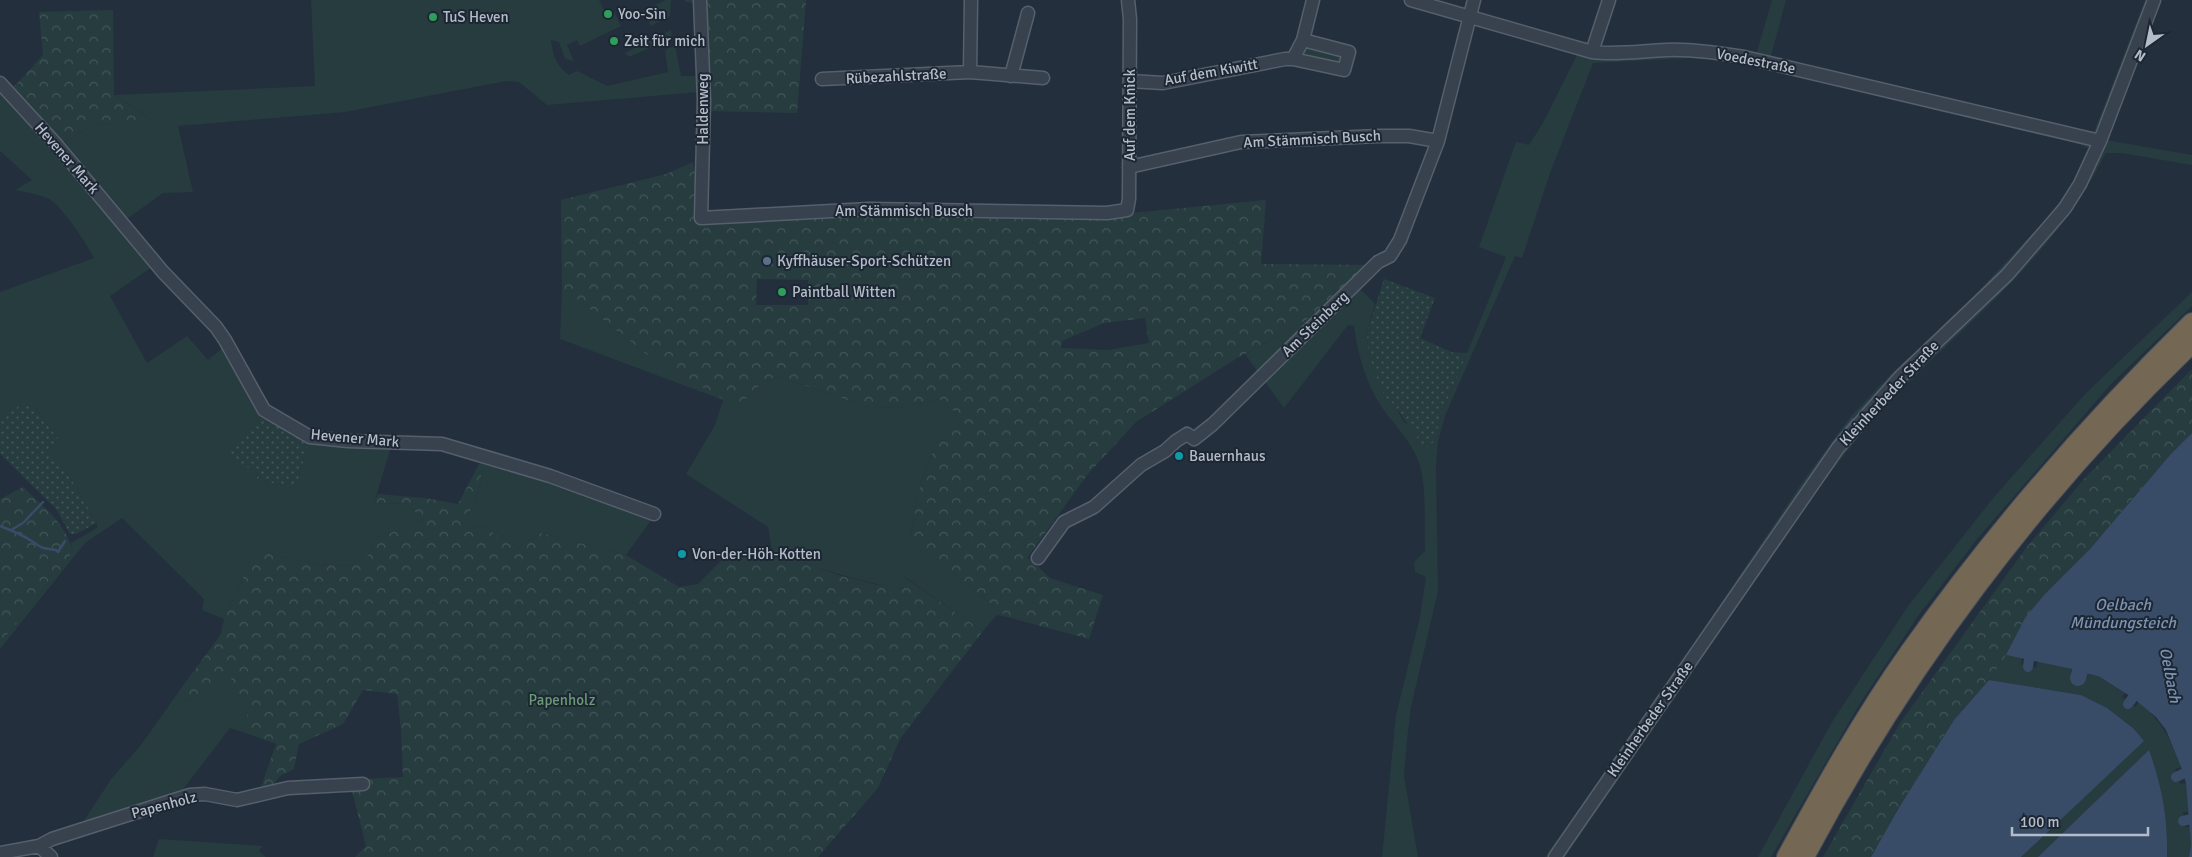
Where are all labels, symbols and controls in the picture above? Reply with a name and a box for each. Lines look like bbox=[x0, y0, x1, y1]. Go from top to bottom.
place label: Yoo-Sin bbox=[618, 5, 666, 23]
place label: TuS Heven bbox=[443, 8, 509, 26]
marker: Yoo-Sin bbox=[602, 8, 614, 20]
marker: TuS Heven bbox=[427, 11, 439, 23]
north arrow bbox=[2122, 20, 2172, 70]
place label: Zeit für mich bbox=[624, 32, 705, 50]
marker: Zeit für mich bbox=[608, 35, 620, 47]
street label: Voedestraße bbox=[1715, 44, 1797, 78]
text: N bbox=[2131, 46, 2149, 65]
street label: Auf dem Kiwitt bbox=[1163, 55, 1259, 89]
street label: Rübezahlstraße bbox=[845, 64, 947, 88]
street label: Auf dem Knick bbox=[1121, 69, 1139, 161]
street label: Haldenweg bbox=[694, 73, 712, 145]
street label: Hevener Mark bbox=[31, 119, 103, 198]
street label: Am Stämmisch Busch bbox=[1243, 126, 1381, 152]
street label: Am Stämmisch Busch bbox=[835, 202, 973, 220]
place label: Kyffhäuser-Sport-Schützen bbox=[777, 252, 951, 270]
marker: Kyffhäuser-Sport-Schützen bbox=[761, 255, 773, 267]
place label: Paintball Witten bbox=[792, 283, 896, 301]
marker: Paintball Witten bbox=[776, 286, 788, 298]
street label: Am Steinberg bbox=[1278, 287, 1352, 360]
street label: Kleinherbeder Straße bbox=[1836, 337, 1942, 449]
street label: Hevener Mark bbox=[310, 425, 401, 451]
place label: Bauernhaus bbox=[1189, 447, 1266, 465]
marker: Bauernhaus bbox=[1173, 450, 1185, 462]
place label: Von-der-Höh-Kotten bbox=[692, 545, 821, 563]
marker: Von-der-Höh-Kotten bbox=[676, 548, 688, 560]
water label: Oelbach Mündungsteich bbox=[2070, 595, 2177, 633]
water label: Oelbach bbox=[2155, 646, 2185, 706]
street label: Kleinherbeder Straße bbox=[1603, 658, 1697, 780]
park label: Papenholz bbox=[529, 691, 596, 709]
street label: Papenholz bbox=[129, 788, 199, 822]
scale bar bbox=[2012, 804, 2148, 836]
text: 100 m bbox=[2020, 813, 2060, 831]

